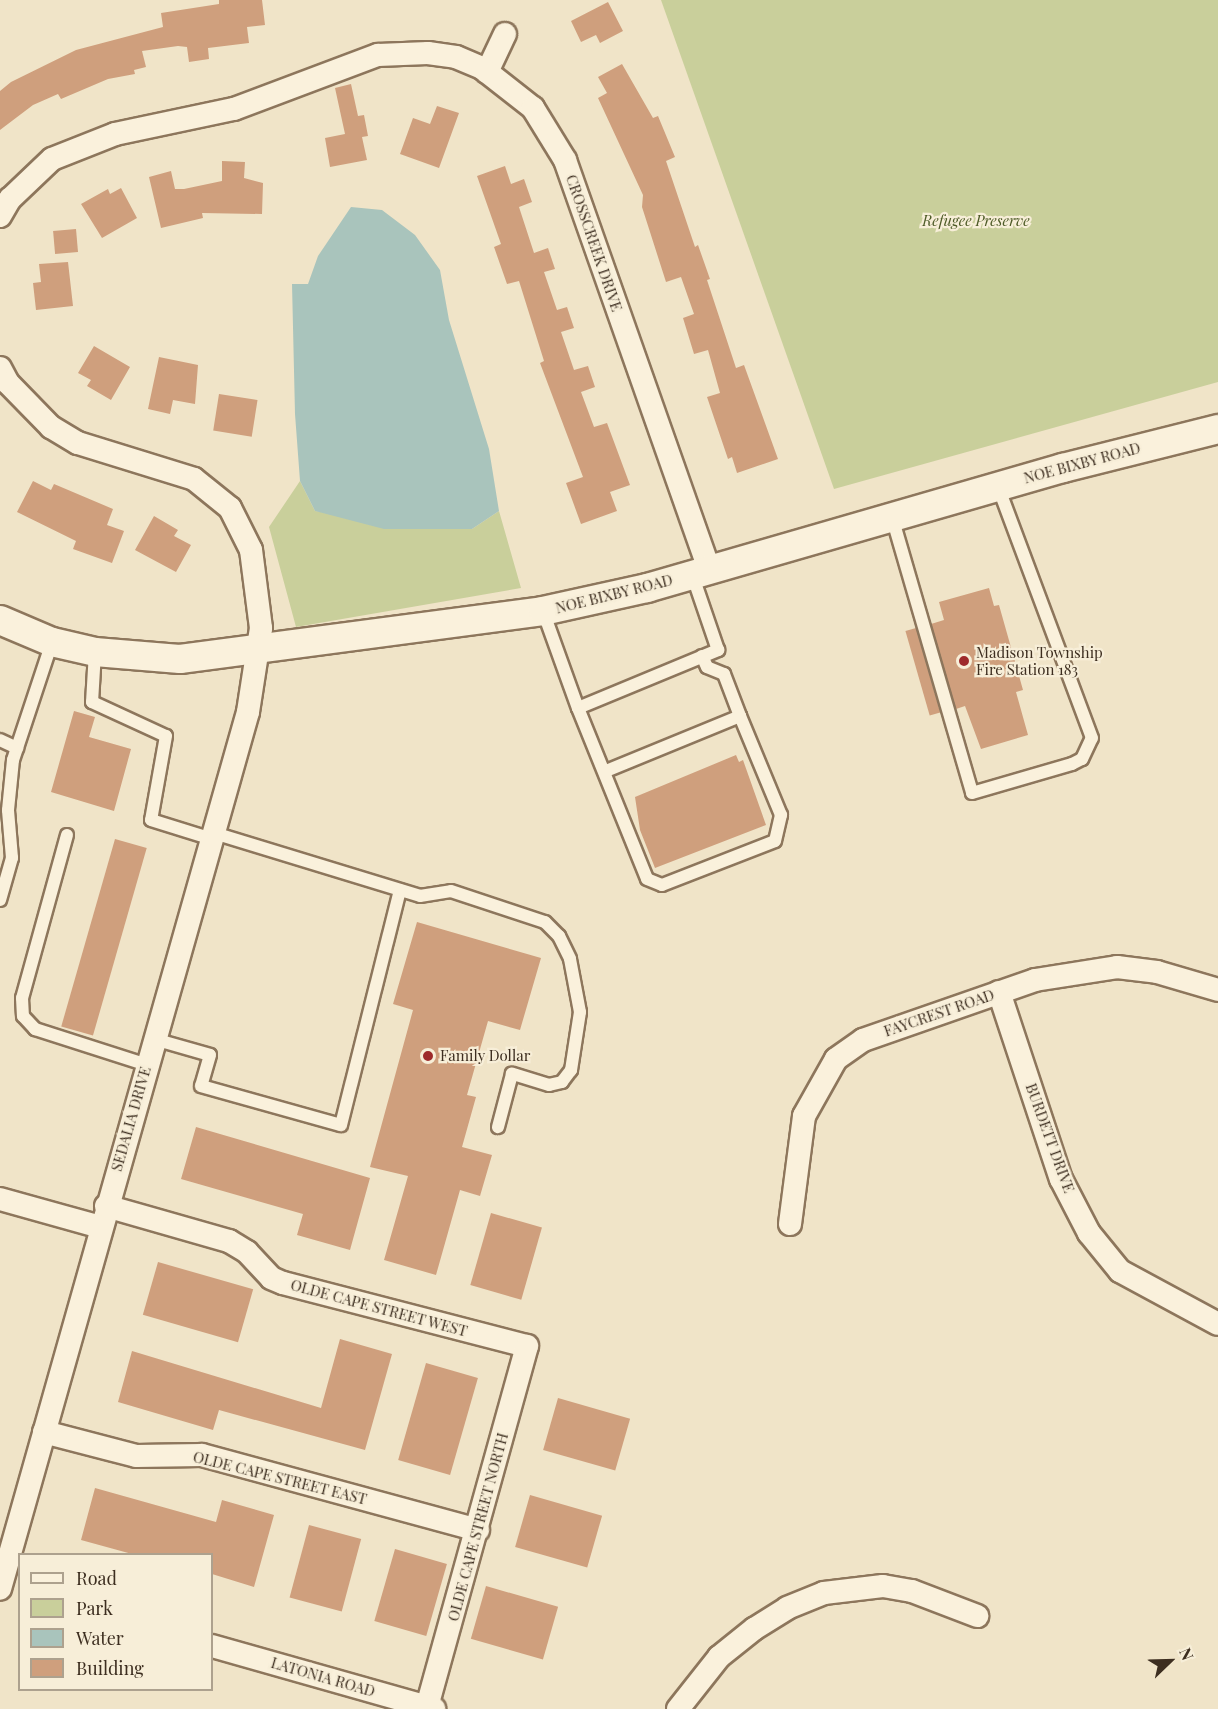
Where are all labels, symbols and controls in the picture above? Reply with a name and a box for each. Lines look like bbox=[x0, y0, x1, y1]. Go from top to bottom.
street label: CROSSCREEK DRIVE bbox=[562, 172, 626, 314]
park label: Refugee Preserve bbox=[922, 212, 1030, 230]
street label: NOE BIXBY ROAD bbox=[1021, 439, 1143, 487]
street label: NOE BIXBY ROAD bbox=[553, 571, 675, 617]
place label: Madison Township Fire Station 183 bbox=[976, 643, 1103, 678]
marker: Madison Township Fire Station 183 bbox=[957, 654, 971, 668]
street label: FAYCREST ROAD bbox=[881, 986, 997, 1040]
place label: Family Dollar bbox=[440, 1047, 531, 1065]
marker: Family Dollar bbox=[421, 1049, 435, 1063]
street label: SEDALIA DRIVE bbox=[107, 1065, 155, 1173]
street label: BURDETT DRIVE bbox=[1022, 1081, 1078, 1195]
street label: OLDE CAPE STREET WEST bbox=[288, 1276, 470, 1340]
street label: OLDE CAPE STREET NORTH bbox=[444, 1431, 512, 1623]
street label: OLDE CAPE STREET EAST bbox=[191, 1448, 369, 1508]
legend bbox=[18, 1553, 213, 1691]
text: Road bbox=[76, 1566, 117, 1590]
text: Park bbox=[76, 1596, 113, 1620]
text: Water bbox=[76, 1626, 124, 1650]
north arrow bbox=[1140, 1631, 1200, 1691]
text: N bbox=[1175, 1644, 1199, 1663]
street label: LATONIA ROAD bbox=[269, 1654, 377, 1700]
text: Building bbox=[76, 1656, 144, 1680]

